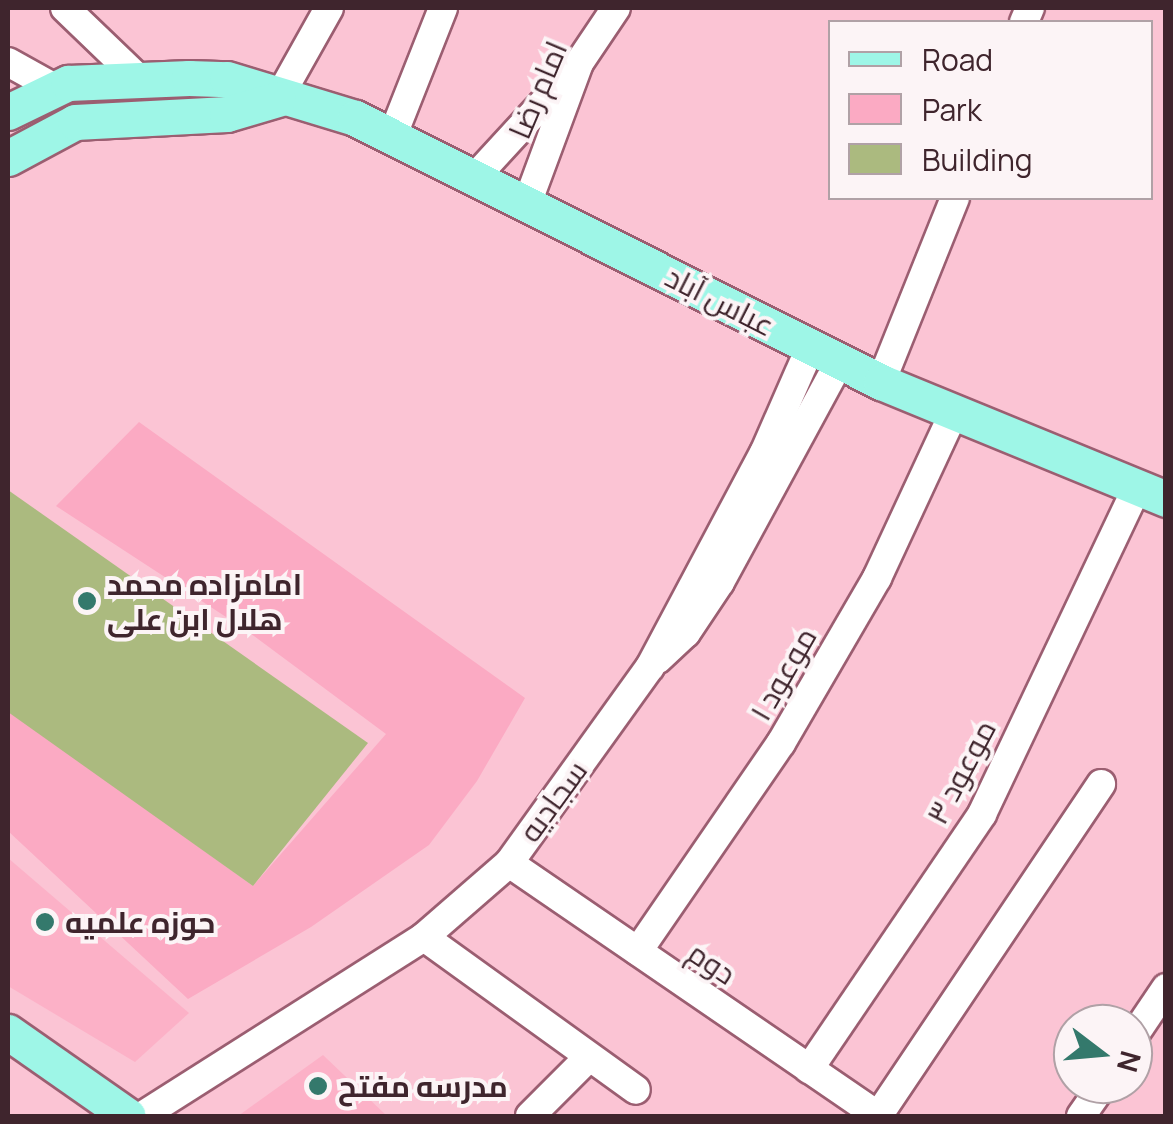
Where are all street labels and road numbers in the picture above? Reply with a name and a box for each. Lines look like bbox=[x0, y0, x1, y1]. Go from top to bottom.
street label: امام رضا bbox=[501, 36, 575, 144]
street label: عباس آباد bbox=[660, 258, 780, 344]
street label: موعود ۱ bbox=[742, 621, 824, 727]
street label: موعود ۳ bbox=[919, 714, 1003, 830]
street label: سجادیه bbox=[512, 753, 594, 849]
street label: دوم bbox=[681, 934, 743, 992]

